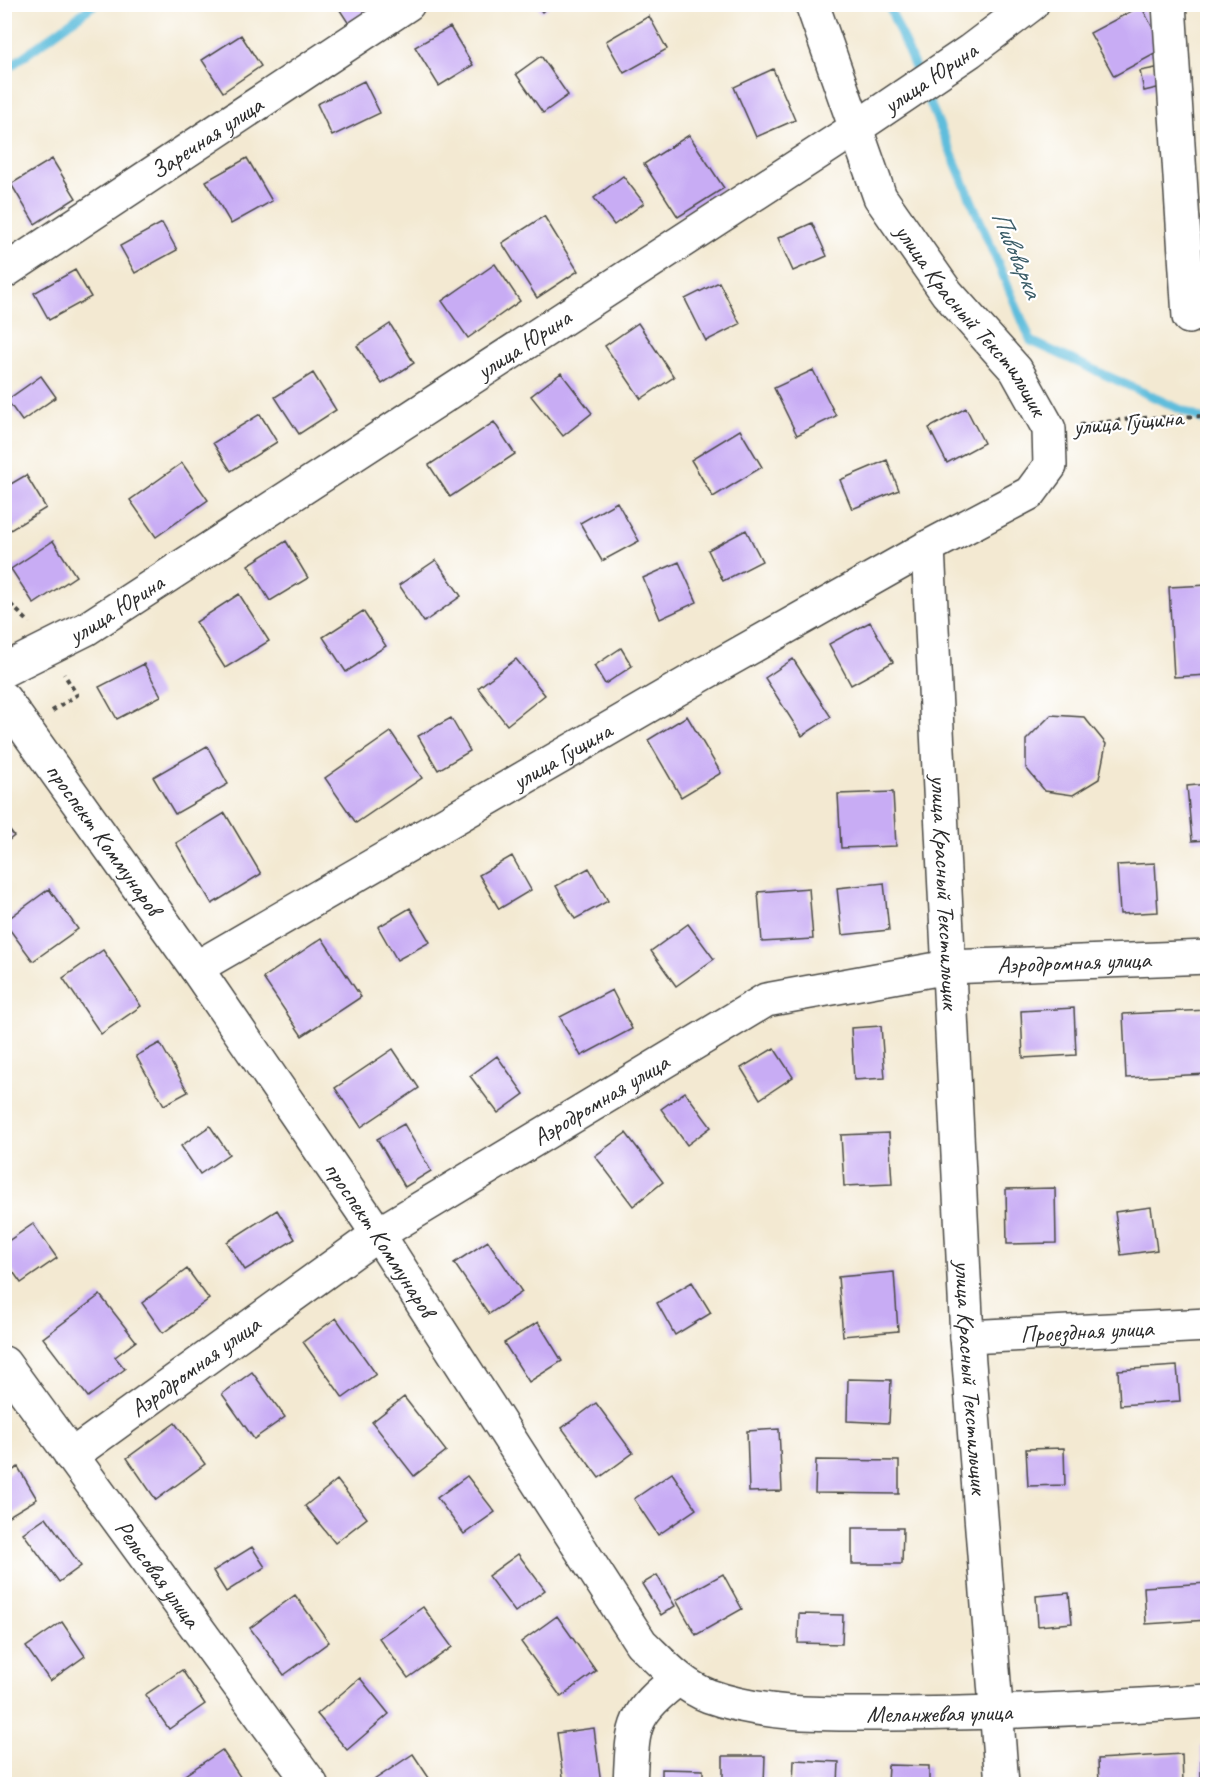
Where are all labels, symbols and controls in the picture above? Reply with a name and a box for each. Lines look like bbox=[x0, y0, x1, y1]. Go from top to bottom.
street label: улица Юрина bbox=[876, 35, 984, 121]
street label: Заречная улица bbox=[145, 89, 270, 186]
water label: Пивоварка bbox=[984, 206, 1051, 305]
street label: улица Красный Текстильщик bbox=[887, 216, 1055, 423]
street label: улица Юрина bbox=[469, 302, 578, 387]
street label: улица Гущина bbox=[1070, 402, 1186, 442]
street label: улица Юрина bbox=[62, 567, 170, 651]
street label: улица Гущина bbox=[505, 714, 619, 797]
street label: проспект Коммунаров bbox=[39, 757, 171, 924]
street label: улица Красный Текстильщик bbox=[924, 772, 966, 1012]
street label: Аэродромная улица bbox=[997, 944, 1153, 980]
street label: Аэродромная улица bbox=[527, 1046, 676, 1152]
street label: проспект Коммунаров bbox=[318, 1155, 444, 1326]
street label: улица Красный Текстильщик bbox=[948, 1257, 994, 1497]
street label: Аэродромная улица bbox=[124, 1308, 267, 1424]
street label: Проездная улица bbox=[1019, 1313, 1156, 1349]
street label: Рельсовая улица bbox=[108, 1514, 208, 1635]
street label: Меланжевая улица bbox=[866, 1696, 1014, 1729]

